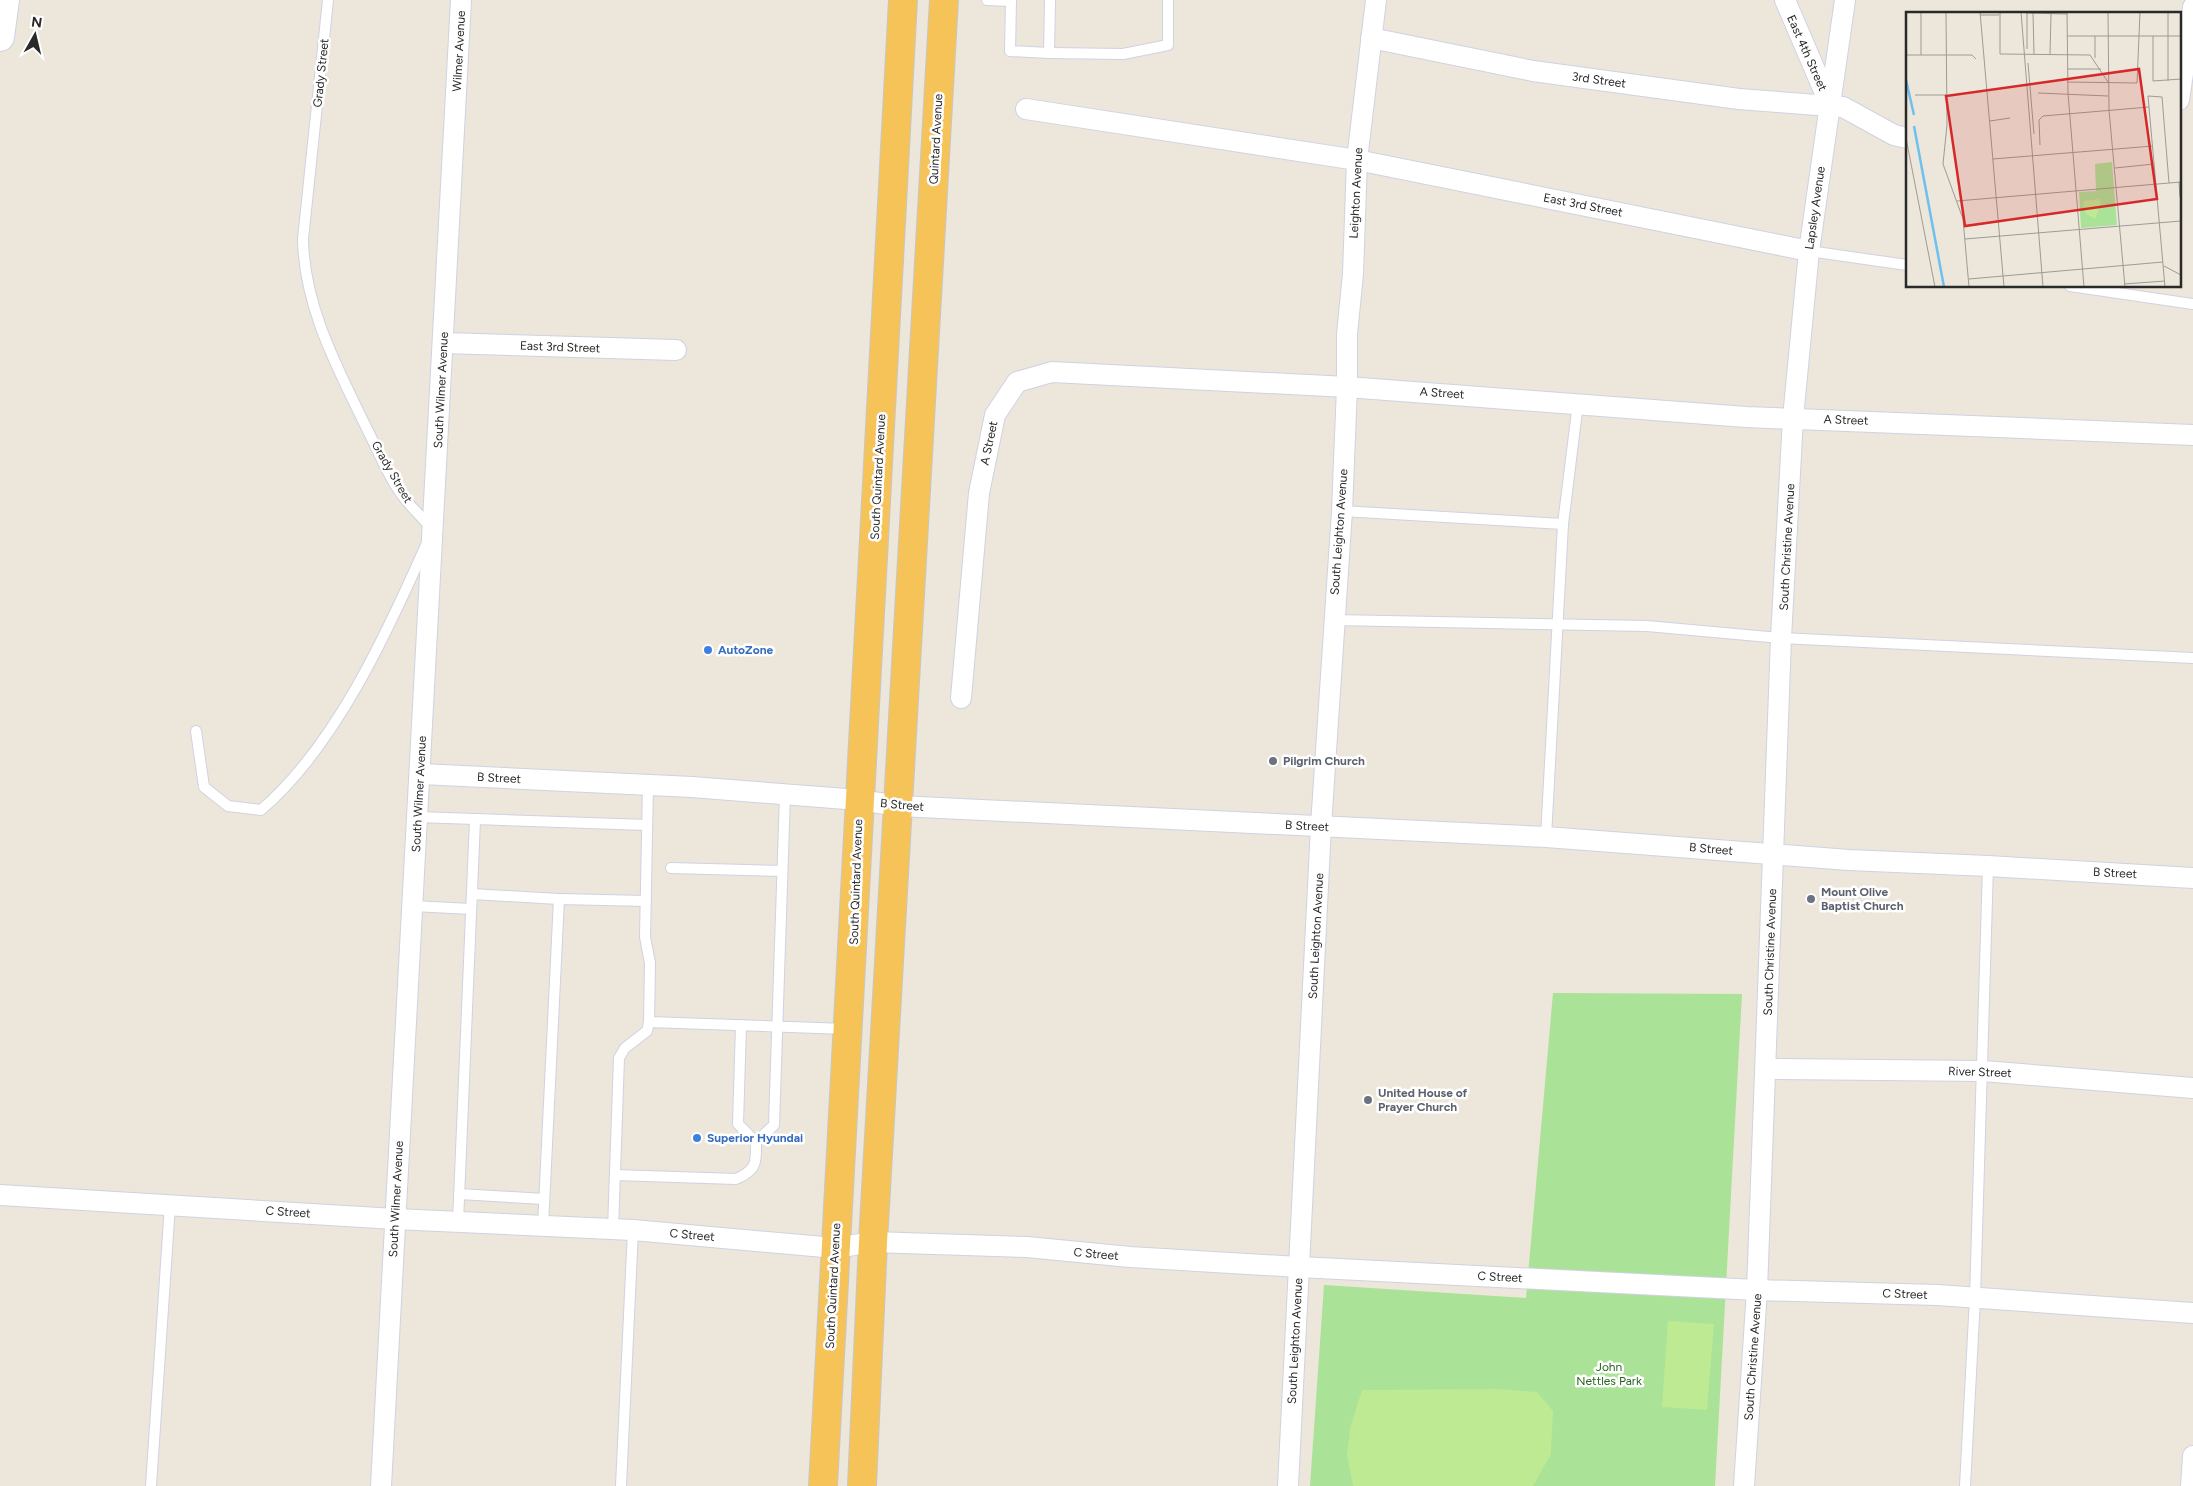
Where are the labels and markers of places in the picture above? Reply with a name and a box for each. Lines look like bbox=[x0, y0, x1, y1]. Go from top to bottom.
place label: AutoZone bbox=[718, 643, 773, 657]
marker: AutoZone bbox=[702, 644, 714, 656]
place label: Pilgrim Church bbox=[1283, 754, 1365, 768]
marker: Pilgrim Church bbox=[1267, 755, 1279, 767]
place label: Mount Olive Baptist Church bbox=[1821, 885, 1904, 913]
marker: Mount Olive Baptist Church bbox=[1805, 893, 1817, 905]
place label: United House of Prayer Church bbox=[1378, 1086, 1468, 1114]
marker: United House of Prayer Church bbox=[1362, 1094, 1374, 1106]
place label: Superior Hyundai bbox=[707, 1131, 803, 1145]
marker: Superior Hyundai bbox=[691, 1132, 703, 1144]

